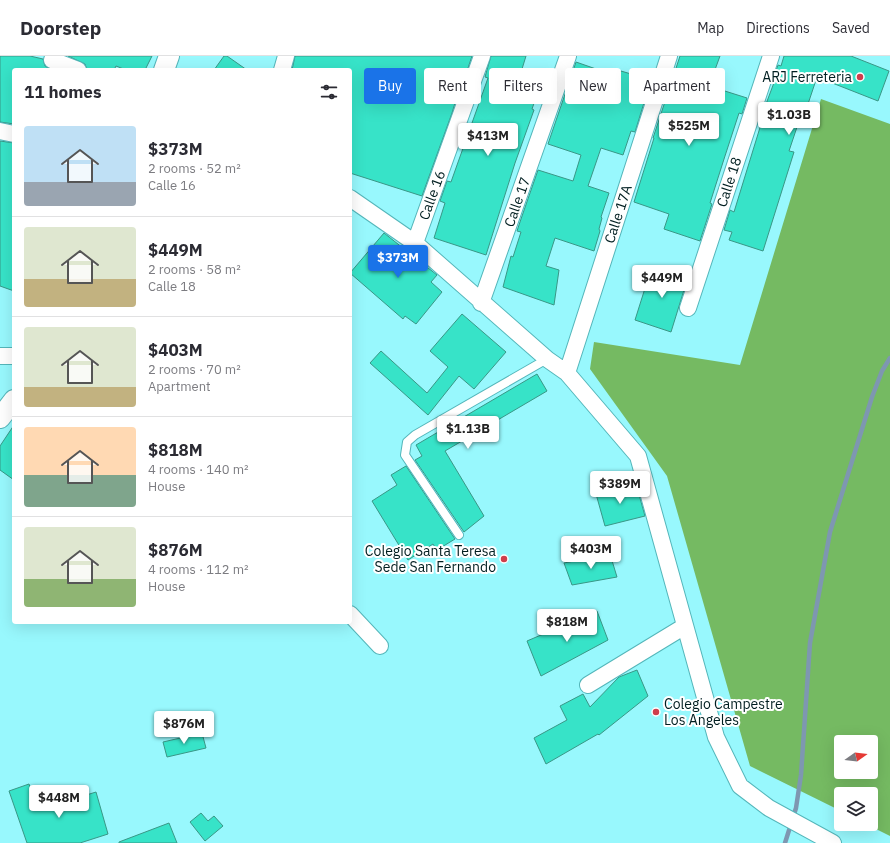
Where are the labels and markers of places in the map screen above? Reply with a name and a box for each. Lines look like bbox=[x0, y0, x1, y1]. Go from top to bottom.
place label: ARJ Ferreteria bbox=[762, 68, 853, 86]
marker: ARJ Ferreteria bbox=[855, 72, 865, 82]
pin: $1.03B bbox=[756, 102, 822, 136]
pin: $525M bbox=[661, 113, 717, 147]
pin: $413M bbox=[460, 123, 516, 157]
pin: $373M bbox=[370, 245, 426, 279]
pin: $449M bbox=[634, 265, 690, 299]
pin: $1.13B bbox=[435, 416, 501, 450]
pin: $389M bbox=[592, 471, 648, 505]
pin: $403M bbox=[563, 536, 619, 570]
place label: Colegio Santa Teresa Sede San Fernando bbox=[365, 542, 497, 576]
marker: Colegio Santa Teresa Sede San Fernando bbox=[499, 554, 509, 564]
pin: $818M bbox=[539, 609, 595, 643]
place label: Colegio Campestre Los Angeles bbox=[664, 695, 783, 729]
marker: Colegio Campestre Los Angeles bbox=[651, 707, 661, 717]
pin: $876M bbox=[156, 711, 212, 745]
pin: $448M bbox=[31, 785, 87, 819]

